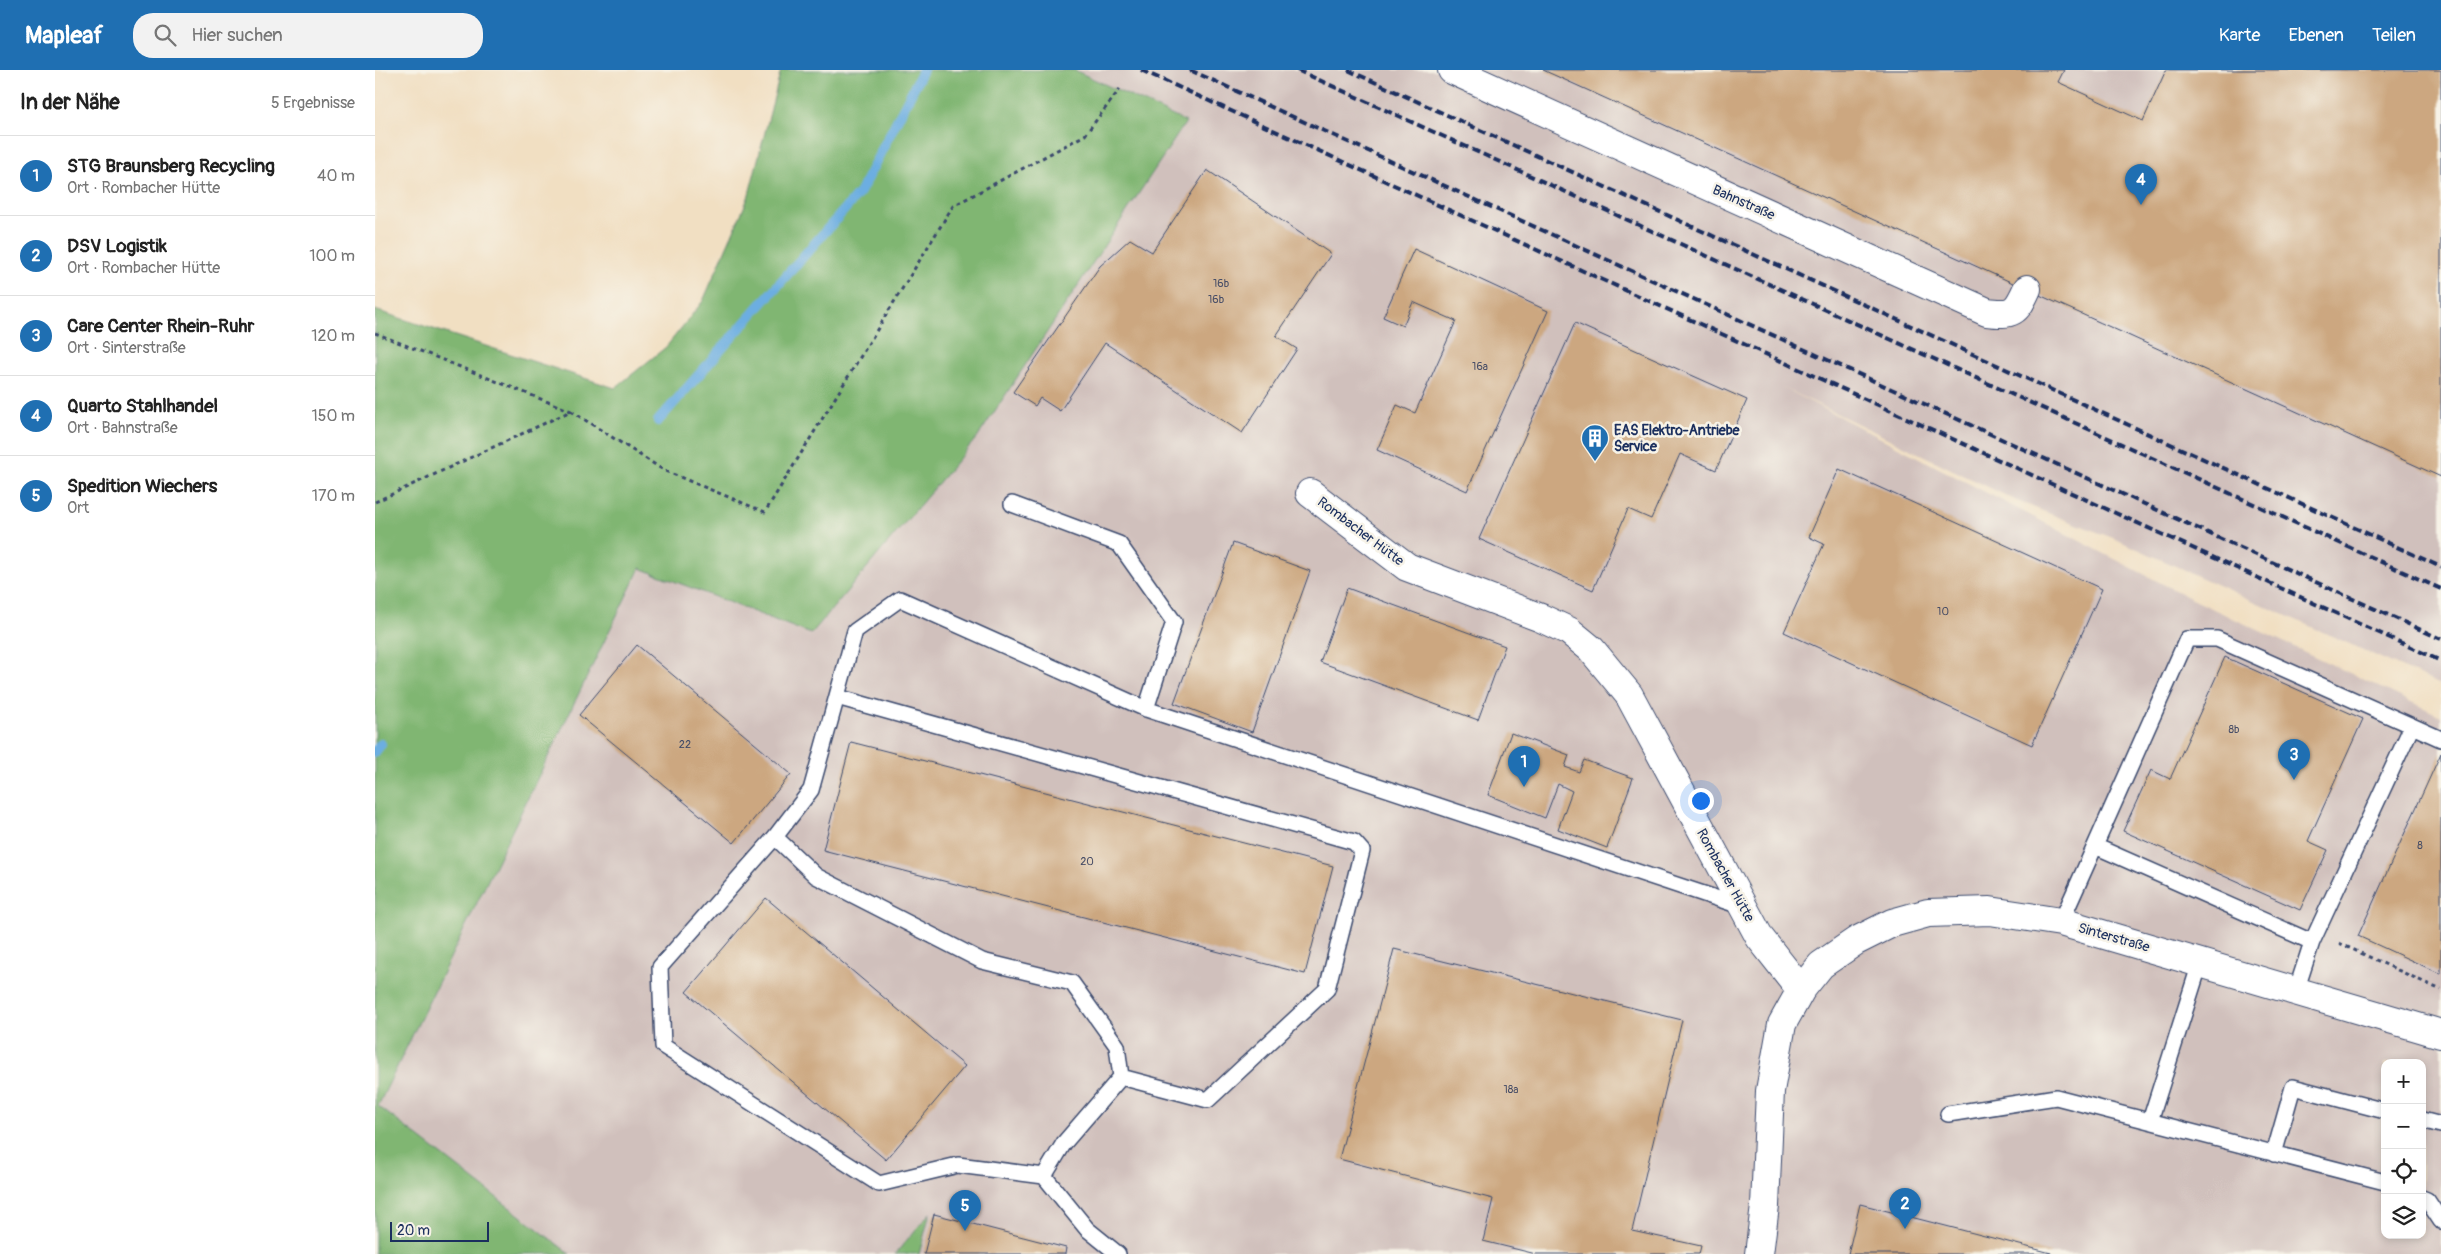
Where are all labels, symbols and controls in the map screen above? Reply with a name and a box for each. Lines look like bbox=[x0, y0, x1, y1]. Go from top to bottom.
search box bbox=[133, 13, 483, 58]
text: Mapleaf bbox=[25, 21, 103, 50]
icon: search bbox=[151, 21, 179, 49]
text: Hier suchen bbox=[191, 23, 283, 47]
text: Karte bbox=[2219, 24, 2260, 47]
text: Ebenen bbox=[2288, 24, 2344, 47]
text: Teilen bbox=[2372, 24, 2416, 47]
text: In der Nähe bbox=[20, 89, 120, 116]
text: 5 Ergebnisse bbox=[271, 93, 355, 113]
text: STG Braunsberg Recycling bbox=[67, 154, 275, 178]
pin: 4 bbox=[2125, 164, 2157, 205]
text: 1 bbox=[33, 166, 39, 186]
text: 40 m bbox=[317, 166, 355, 186]
text: Ort · Rombacher Hütte bbox=[67, 178, 220, 198]
street label: Bahnstraße bbox=[1710, 181, 1778, 224]
text: DSV Logistik bbox=[67, 234, 167, 258]
text: 2 bbox=[32, 246, 40, 266]
text: 100 m bbox=[309, 246, 355, 266]
text: Ort · Rombacher Hütte bbox=[67, 258, 220, 278]
house number: 16b bbox=[1213, 277, 1229, 290]
house number: 16b bbox=[1208, 293, 1224, 306]
text: Care Center Rhein-Ruhr bbox=[67, 314, 254, 338]
text: 3 bbox=[32, 326, 40, 346]
text: 120 m bbox=[311, 326, 355, 346]
text: Ort · Sinterstraße bbox=[67, 338, 186, 358]
house number: 16a bbox=[1472, 360, 1488, 373]
text: Quarto Stahlhandel bbox=[67, 394, 218, 418]
text: 4 bbox=[31, 406, 41, 426]
text: 150 m bbox=[311, 406, 355, 426]
text: Ort · Bahnstraße bbox=[67, 418, 178, 438]
place label: EAS Elektro-Antriebe Service bbox=[1614, 422, 1741, 455]
building icon: EAS Elektro-Antriebe Service bbox=[1580, 423, 1610, 462]
text: Spedition Wiechers bbox=[67, 474, 217, 498]
text: 5 bbox=[32, 486, 40, 506]
text: 170 m bbox=[312, 486, 355, 506]
street label: Rombacher Hütte bbox=[1314, 493, 1407, 570]
text: Ort bbox=[67, 498, 89, 518]
house number: 10 bbox=[1937, 605, 1949, 618]
house number: 8b bbox=[2229, 723, 2239, 736]
house number: 22 bbox=[679, 738, 691, 751]
pin: 3 bbox=[2278, 739, 2310, 780]
pin: 1 bbox=[1508, 746, 1540, 787]
your location bbox=[1688, 788, 1714, 814]
street label: Rombacher Hütte bbox=[1693, 826, 1758, 925]
house number: 8 bbox=[2417, 839, 2423, 852]
house number: 20 bbox=[1080, 855, 1094, 868]
street label: Sinterstraße bbox=[2076, 919, 2152, 956]
map controls bbox=[2381, 1059, 2426, 1239]
button: + bbox=[2381, 1059, 2426, 1104]
house number: 18a bbox=[1504, 1083, 1518, 1096]
button: − bbox=[2381, 1104, 2426, 1149]
button: locate bbox=[2381, 1149, 2426, 1194]
pin: 2 bbox=[1889, 1188, 1921, 1229]
pin: 5 bbox=[949, 1190, 981, 1231]
button: layers bbox=[2381, 1194, 2426, 1239]
scale bar bbox=[390, 1219, 489, 1242]
text: 20 m bbox=[397, 1222, 430, 1239]

